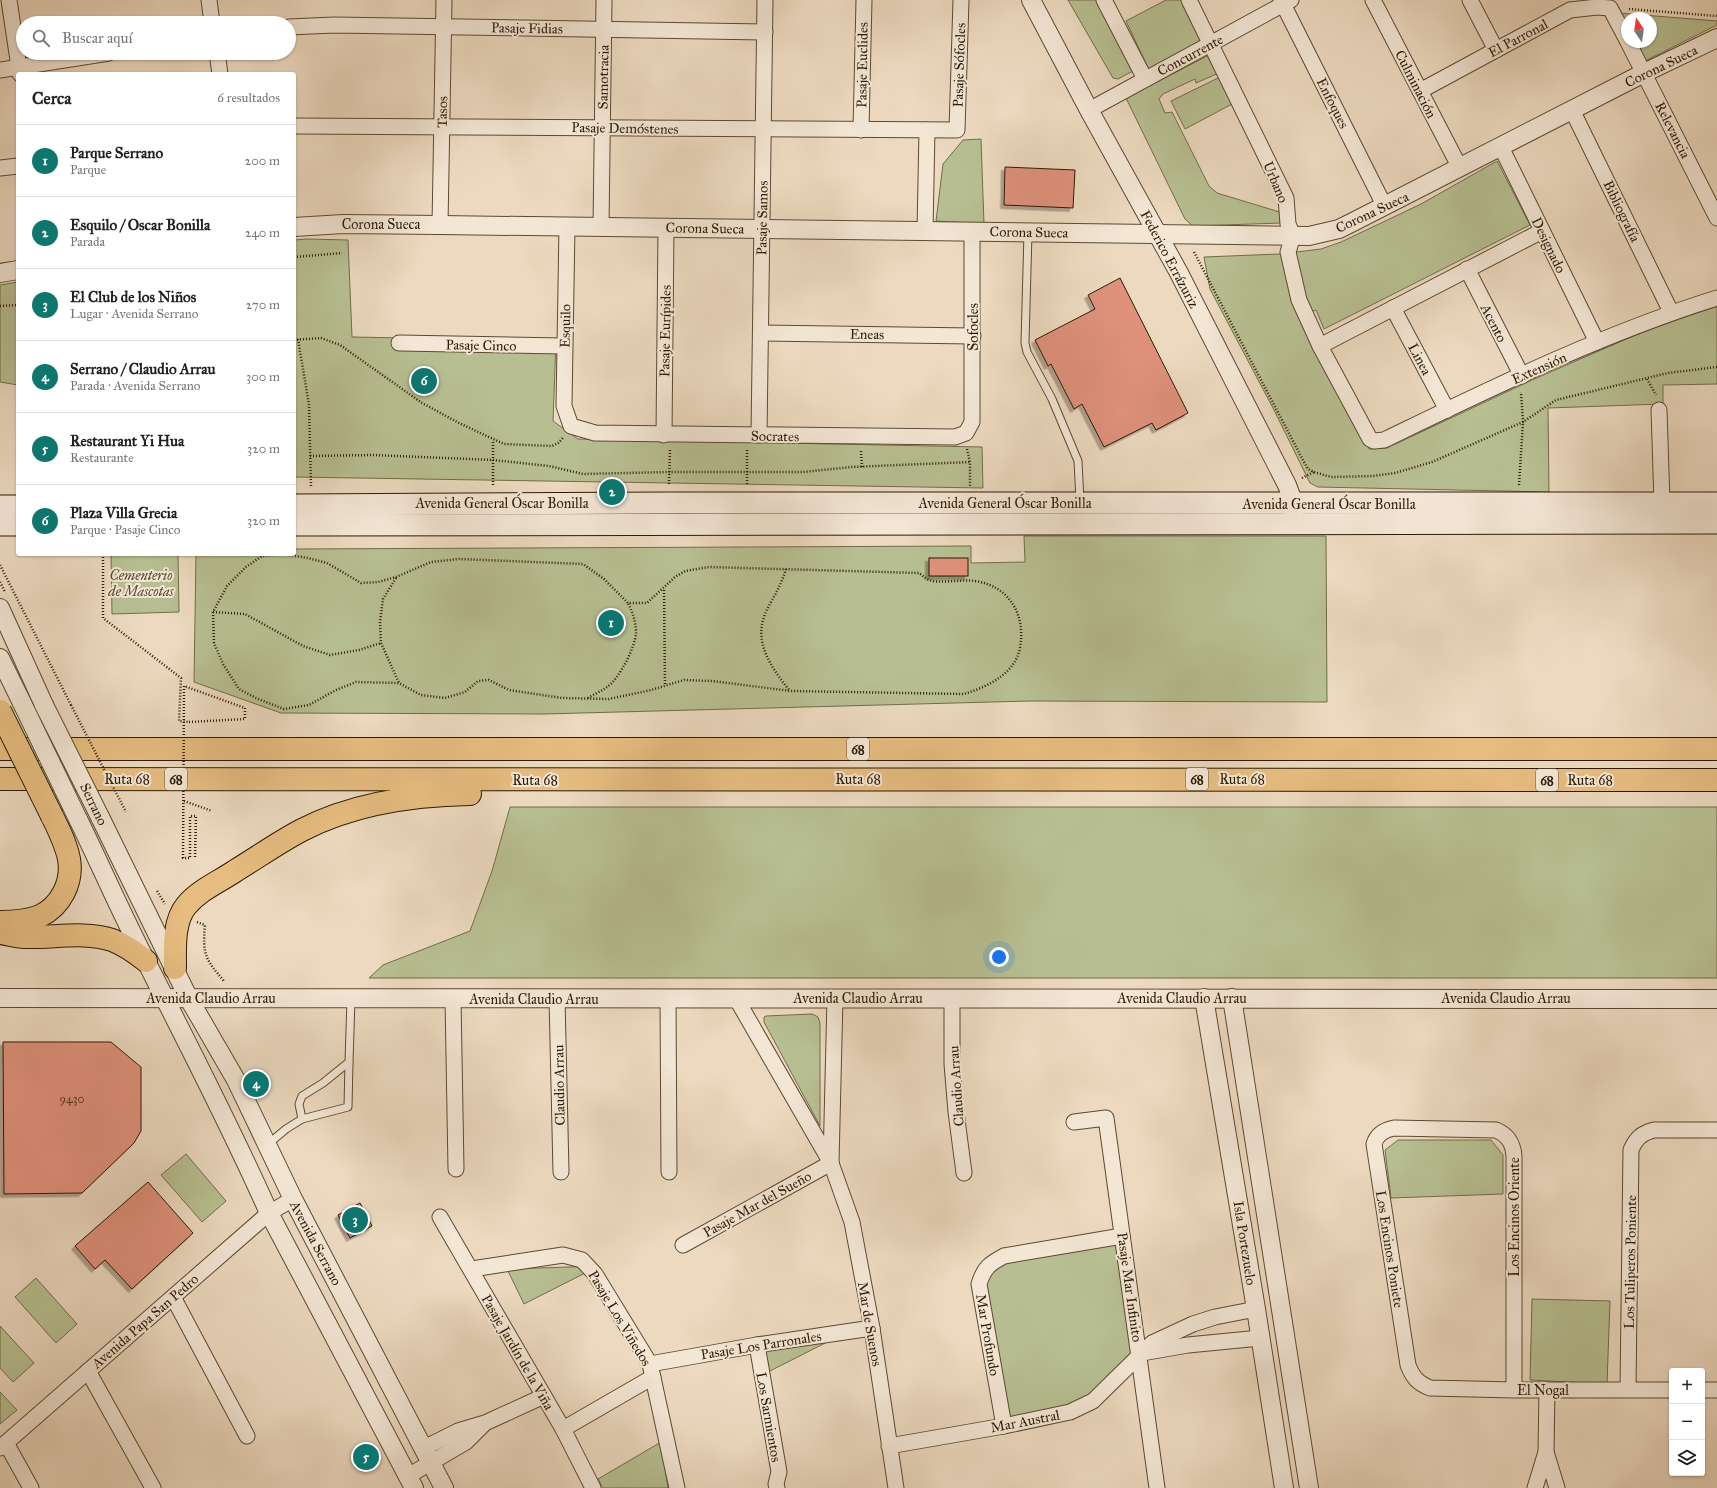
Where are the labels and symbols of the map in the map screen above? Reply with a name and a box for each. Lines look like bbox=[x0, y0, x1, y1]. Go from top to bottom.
north arrow bbox=[1621, 12, 1657, 48]
street label: El Parronal bbox=[1485, 15, 1551, 61]
street label: Pasaje Fidias bbox=[491, 19, 563, 38]
street label: Pasaje Euclides bbox=[853, 22, 872, 108]
street label: Pasaje Sófocles bbox=[950, 23, 969, 108]
street label: Concurrente bbox=[1154, 31, 1226, 80]
street label: Corona Sueca bbox=[1622, 42, 1700, 91]
street label: Samotracia bbox=[594, 44, 613, 109]
street label: Culminación bbox=[1391, 47, 1440, 122]
street label: Enfoques bbox=[1312, 75, 1352, 132]
street label: Tasos bbox=[434, 96, 451, 128]
street label: Relevancia bbox=[1651, 99, 1694, 161]
street label: Pasaje Demóstenes bbox=[571, 119, 679, 138]
street label: Urbano bbox=[1259, 159, 1292, 206]
street label: Bibliografía bbox=[1599, 178, 1644, 245]
street label: Pasaje Samos bbox=[753, 180, 772, 256]
street label: Corona Sueca bbox=[1333, 188, 1412, 237]
street label: Federico Errázuriz bbox=[1137, 207, 1203, 312]
street label: Designado bbox=[1528, 215, 1569, 276]
street label: Corona Sueca bbox=[342, 216, 420, 233]
street label: Corona Sueca bbox=[666, 219, 745, 238]
street label: Corona Sueca bbox=[990, 223, 1069, 242]
street label: Pasaje Eurípides bbox=[656, 285, 675, 377]
street label: Acento bbox=[1476, 300, 1510, 345]
street label: Sofocles bbox=[965, 303, 982, 351]
street label: Esquilo bbox=[557, 304, 575, 348]
street label: Eneas bbox=[850, 326, 884, 343]
street label: Pasaje Cinco bbox=[445, 336, 517, 355]
street label: Linea bbox=[1404, 340, 1435, 378]
street label: Extensión bbox=[1509, 349, 1570, 388]
pin: 6 bbox=[411, 366, 437, 396]
street label: Socrates bbox=[751, 428, 799, 445]
pin: 2 bbox=[599, 477, 625, 507]
street label: Avenida General Óscar Bonilla bbox=[414, 493, 589, 512]
street label: Avenida General Óscar Bonilla bbox=[917, 493, 1092, 512]
street label: Avenida General Óscar Bonilla bbox=[1241, 494, 1416, 513]
park label: Cementerio de Mascotas bbox=[107, 567, 175, 600]
pin: 1 bbox=[598, 608, 624, 638]
road number: 68 bbox=[847, 738, 869, 760]
road number: 68 bbox=[165, 768, 187, 790]
road number: 68 bbox=[1186, 768, 1208, 790]
road number: 68 bbox=[1536, 769, 1558, 791]
street label: Ruta 68 bbox=[104, 771, 150, 788]
street label: Ruta 68 bbox=[835, 771, 881, 788]
street label: Ruta 68 bbox=[1219, 771, 1265, 788]
street label: Ruta 68 bbox=[512, 772, 558, 789]
street label: Ruta 68 bbox=[1567, 772, 1613, 789]
street label: Serrano bbox=[76, 780, 111, 828]
your location bbox=[989, 947, 1009, 967]
street label: Avenida Claudio Arrau bbox=[145, 990, 276, 1007]
street label: Avenida Claudio Arrau bbox=[792, 990, 923, 1007]
street label: Avenida Claudio Arrau bbox=[1116, 990, 1247, 1007]
street label: Avenida Claudio Arrau bbox=[1440, 990, 1571, 1007]
street label: Avenida Claudio Arrau bbox=[468, 991, 599, 1008]
street label: Claudio Arrau bbox=[550, 1044, 569, 1126]
street label: Claudio Arrau bbox=[945, 1044, 968, 1127]
pin: 4 bbox=[243, 1069, 269, 1099]
house number: 9430 bbox=[60, 1092, 84, 1106]
street label: Los Encinos Oriente bbox=[1506, 1157, 1523, 1277]
street label: Pasaje Mar del Sueño bbox=[700, 1168, 814, 1241]
street label: Los Encinos Poniete bbox=[1372, 1189, 1407, 1309]
street label: Los Tuliperos Poniente bbox=[1621, 1195, 1640, 1329]
street label: Avenida Serrano bbox=[286, 1197, 345, 1289]
street label: Isla Portezuelo bbox=[1229, 1200, 1260, 1286]
pin: 3 bbox=[342, 1205, 368, 1235]
street label: Pasaje Mar Infinito bbox=[1113, 1231, 1146, 1343]
street label: Pasaje Los Viñedos bbox=[584, 1267, 655, 1369]
street label: Avenida Papa San Pedro bbox=[88, 1270, 202, 1373]
street label: Mar de Suenos bbox=[854, 1280, 885, 1368]
street label: Pasaje Jardín de la Viña bbox=[477, 1291, 558, 1414]
street label: Mar Profundo bbox=[972, 1293, 1003, 1377]
street label: Pasaje Los Parronales bbox=[699, 1328, 823, 1363]
street label: Los Sarmientos bbox=[752, 1371, 785, 1463]
street label: El Nogal bbox=[1517, 1382, 1569, 1399]
street label: Mar Austral bbox=[989, 1406, 1061, 1437]
pin: 5 bbox=[353, 1442, 379, 1472]

